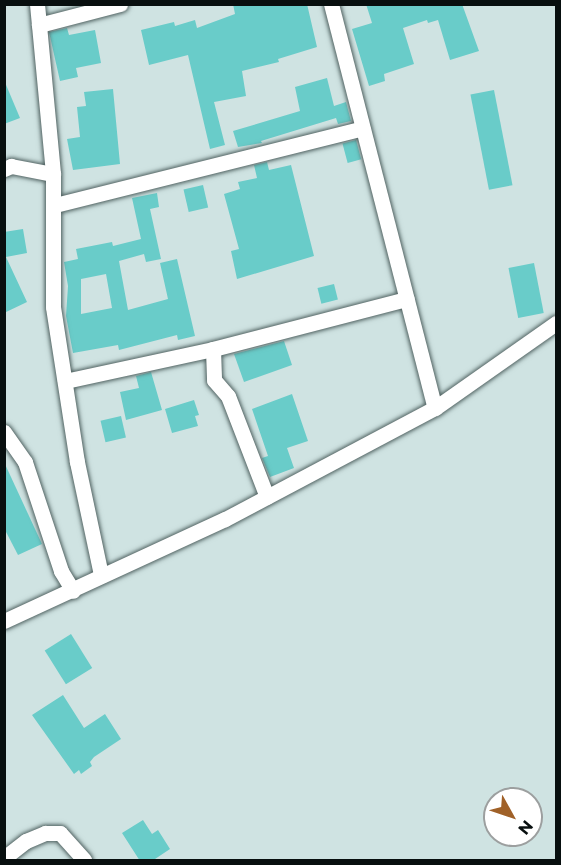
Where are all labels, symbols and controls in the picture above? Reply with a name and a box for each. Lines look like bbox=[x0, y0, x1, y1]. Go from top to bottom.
north arrow bbox=[483, 787, 543, 847]
text: N bbox=[514, 817, 537, 839]

